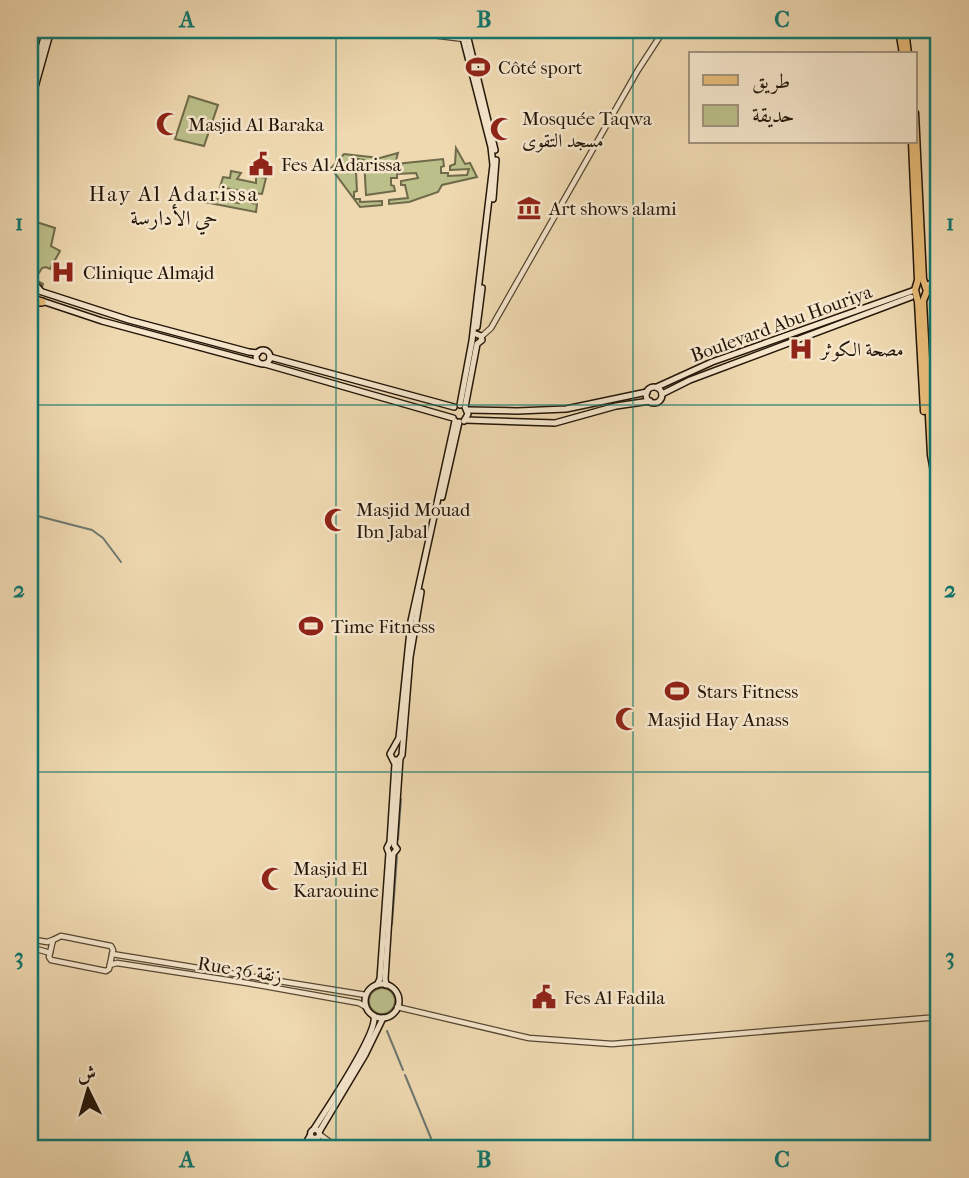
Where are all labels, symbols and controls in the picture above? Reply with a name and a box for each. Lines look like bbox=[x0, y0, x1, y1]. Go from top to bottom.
text: A bbox=[178, 6, 196, 33]
text: B bbox=[477, 6, 492, 33]
text: C bbox=[774, 6, 790, 33]
legend bbox=[689, 52, 916, 144]
sports icon: Côté sport bbox=[464, 53, 492, 81]
place label: Côté sport bbox=[498, 57, 583, 79]
text: طريق bbox=[752, 69, 790, 94]
text: حديقة bbox=[752, 103, 795, 128]
place label: Mosquée Taqwa مسجد التقوى bbox=[522, 108, 652, 153]
mosque icon: Masjid Al Baraka bbox=[154, 110, 182, 138]
place label: Masjid Al Baraka bbox=[188, 114, 324, 136]
mosque icon: Mosquée Taqwa مسجد التقوى bbox=[488, 115, 516, 143]
public building icon: Fes Al Adarissa bbox=[247, 150, 275, 178]
place label: Fes Al Adarissa bbox=[281, 154, 401, 176]
district label: Hay Al Adarissa حي الأدارسة bbox=[89, 182, 259, 235]
museum icon: Art shows alami bbox=[515, 194, 543, 222]
place label: Art shows alami bbox=[548, 198, 677, 220]
text: 1 bbox=[15, 209, 23, 236]
text: 1 bbox=[946, 209, 954, 236]
hospital icon: Clinique Almajd bbox=[49, 258, 77, 286]
place label: Clinique Almajd bbox=[83, 262, 215, 284]
street label: Boulevard Abu Houriya bbox=[688, 281, 875, 367]
hospital icon: مصحة الكوثر bbox=[787, 335, 815, 363]
place label: مصحة الكوثر bbox=[819, 339, 904, 362]
place label: Masjid Mouad Ibn Jabal bbox=[356, 499, 471, 543]
mosque icon: Masjid Mouad Ibn Jabal bbox=[322, 506, 350, 534]
text: 2 bbox=[13, 576, 25, 603]
text: 2 bbox=[944, 576, 956, 603]
sports icon: Time Fitness bbox=[297, 612, 325, 640]
place label: Time Fitness bbox=[331, 616, 435, 638]
sports icon: Stars Fitness bbox=[663, 677, 691, 705]
place label: Stars Fitness bbox=[697, 681, 798, 703]
mosque icon: Masjid Hay Anass bbox=[613, 705, 641, 733]
place label: Masjid Hay Anass bbox=[647, 709, 789, 731]
place label: Masjid El Karaouine bbox=[293, 858, 379, 902]
mosque icon: Masjid El Karaouine bbox=[259, 865, 287, 893]
text: 3 bbox=[14, 943, 24, 970]
text: 3 bbox=[945, 943, 955, 970]
street label: Rue 36 زنقة bbox=[196, 952, 284, 988]
public building icon: Fes Al Fadila bbox=[530, 983, 558, 1011]
place label: Fes Al Fadila bbox=[564, 987, 665, 1009]
north arrow bbox=[52, 1056, 122, 1126]
text: ش bbox=[76, 1062, 97, 1086]
text: A bbox=[178, 1146, 196, 1173]
text: B bbox=[477, 1146, 492, 1173]
text: C bbox=[774, 1146, 790, 1173]

